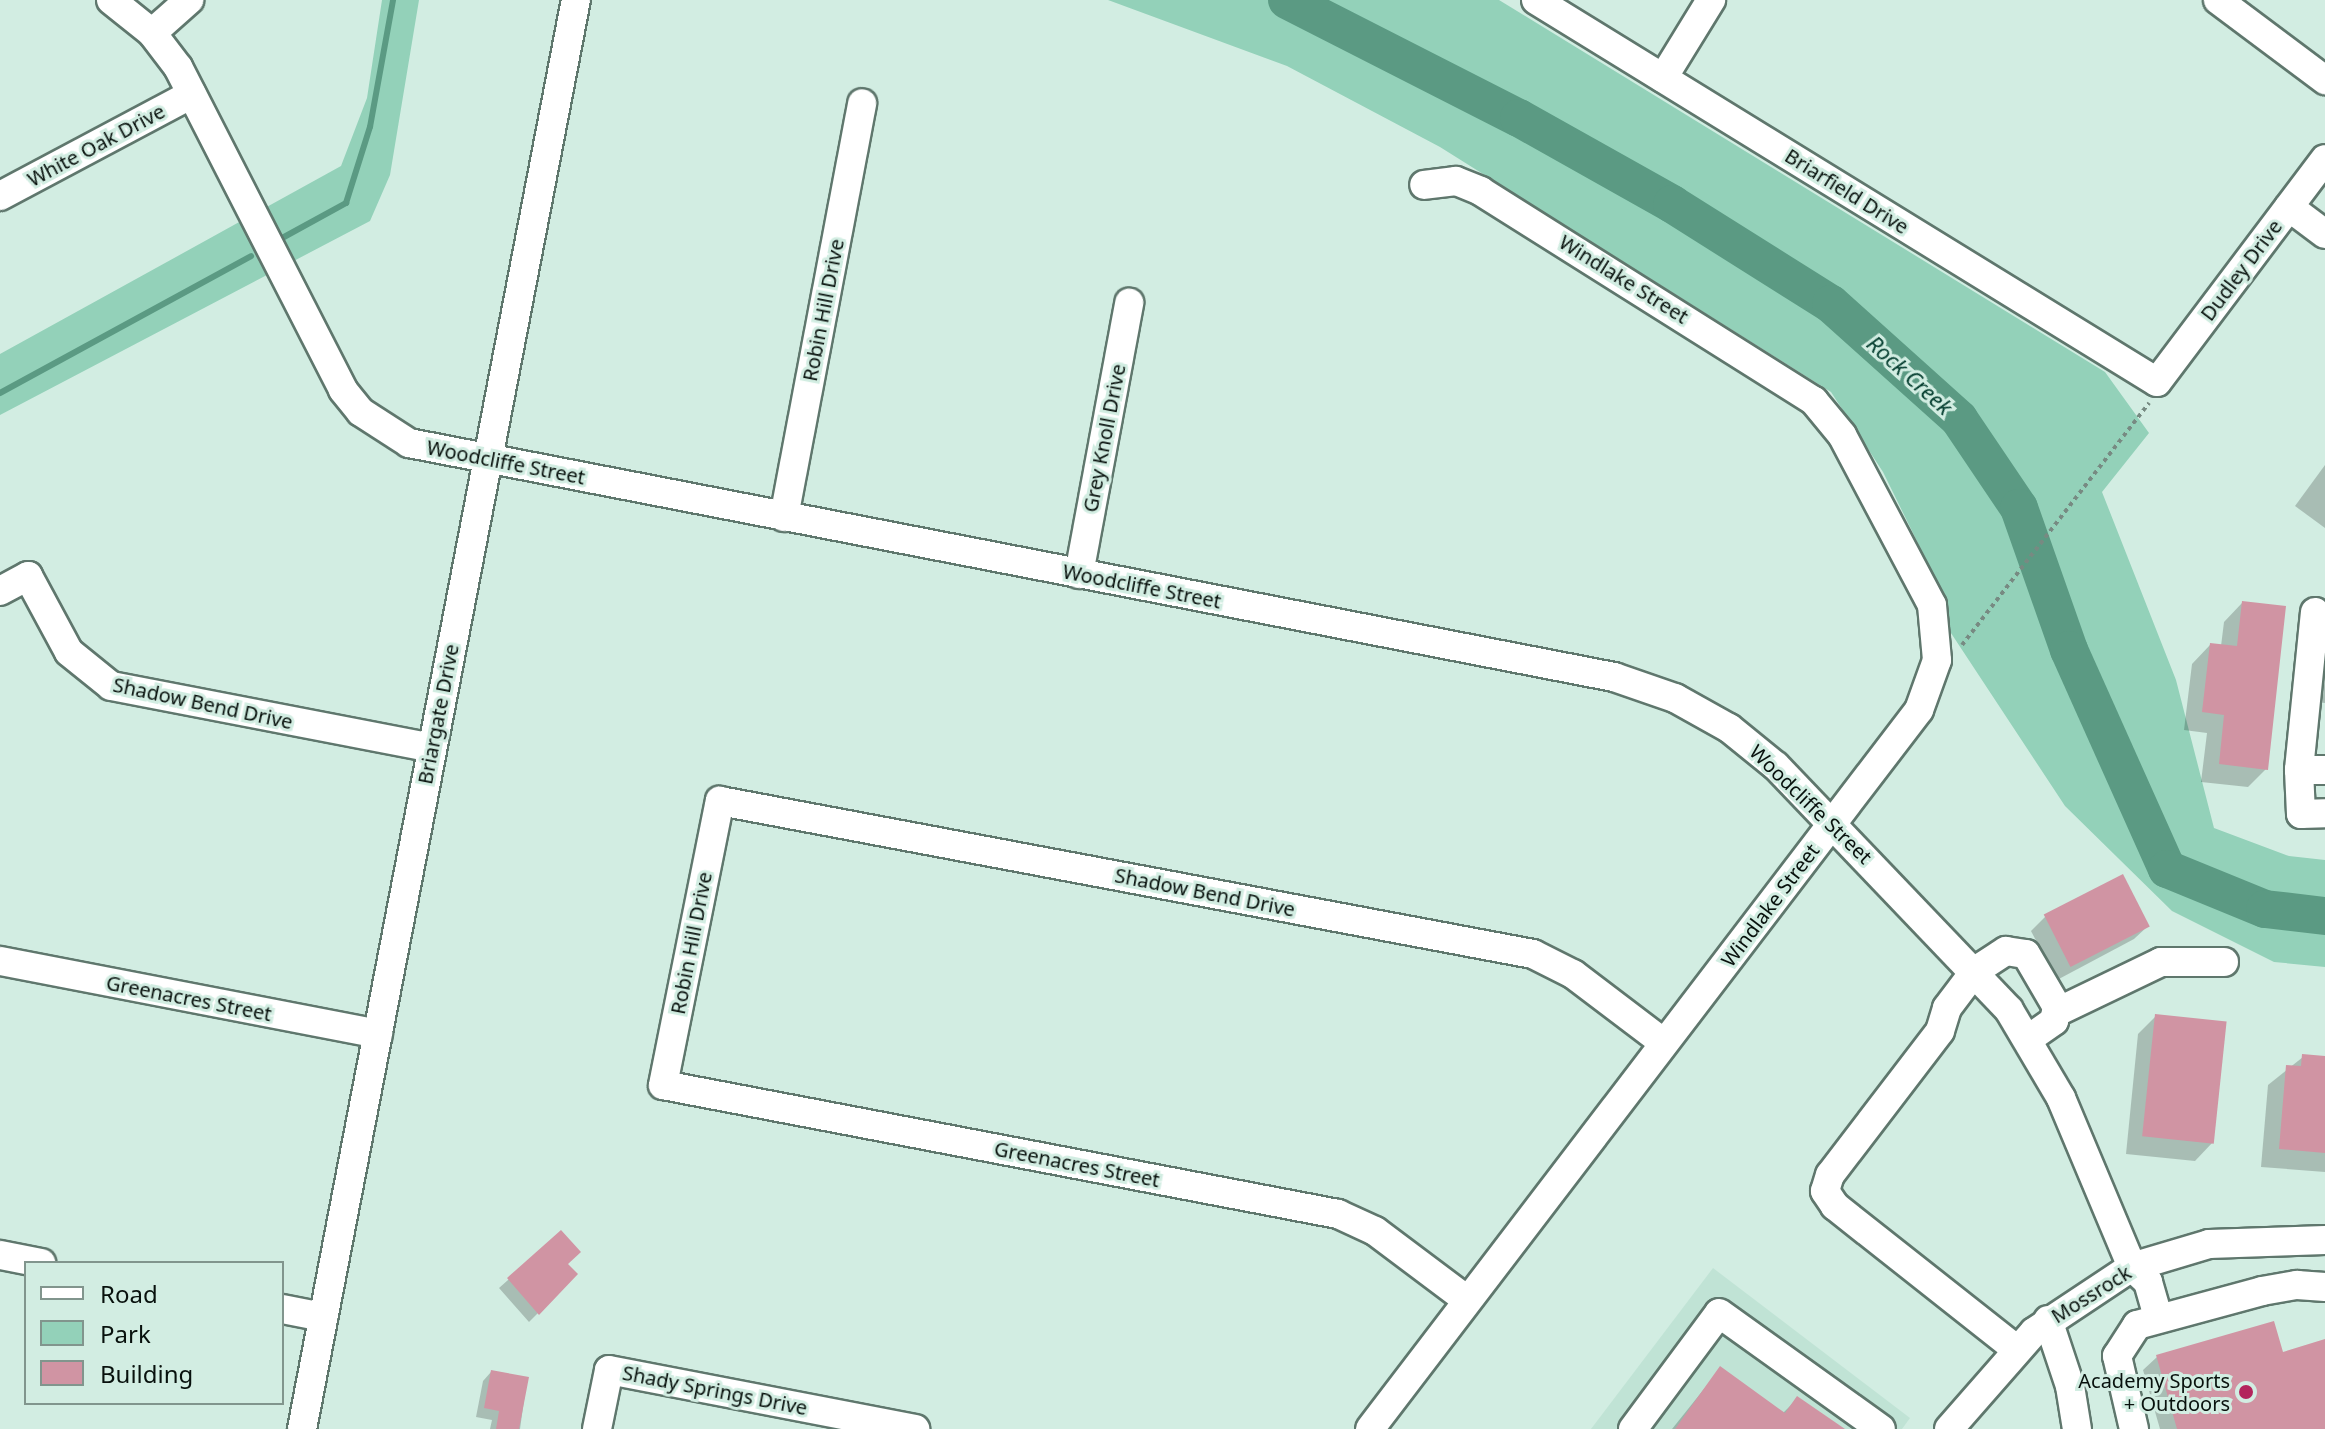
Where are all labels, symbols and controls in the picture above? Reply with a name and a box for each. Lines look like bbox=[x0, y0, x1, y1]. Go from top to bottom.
street label: White Oak Drive bbox=[23, 99, 169, 191]
street label: Briarfield Drive bbox=[1781, 143, 1913, 239]
street label: Dudley Drive bbox=[2195, 215, 2287, 325]
street label: Windlake Street bbox=[1555, 230, 1693, 328]
street label: Robin Hill Drive bbox=[797, 237, 849, 383]
water label: Rock Creek bbox=[1862, 330, 1958, 420]
street label: Grey Knoll Drive bbox=[1078, 362, 1130, 514]
street label: Woodcliffe Street bbox=[425, 435, 587, 489]
street label: Woodcliffe Street bbox=[1061, 559, 1223, 613]
street label: Briargate Drive bbox=[413, 642, 463, 786]
street label: Shadow Bend Drive bbox=[111, 672, 295, 734]
street label: Woodcliffe Street bbox=[1745, 740, 1877, 868]
street label: Windlake Street bbox=[1716, 839, 1824, 971]
street label: Shadow Bend Drive bbox=[1113, 863, 1297, 921]
street label: Robin Hill Drive bbox=[665, 870, 717, 1016]
street label: Greenacres Street bbox=[104, 970, 274, 1026]
street label: Greenacres Street bbox=[992, 1136, 1162, 1192]
street label: Mossrock bbox=[2047, 1260, 2135, 1328]
legend bbox=[24, 1261, 284, 1405]
text: Road bbox=[100, 1277, 158, 1310]
text: Park bbox=[100, 1317, 151, 1350]
text: Building bbox=[100, 1357, 193, 1390]
street label: Shady Springs Drive bbox=[621, 1360, 809, 1420]
place label: Academy Sports + Outdoors bbox=[2078, 1368, 2230, 1415]
marker: Academy Sports + Outdoors bbox=[2237, 1383, 2255, 1401]

